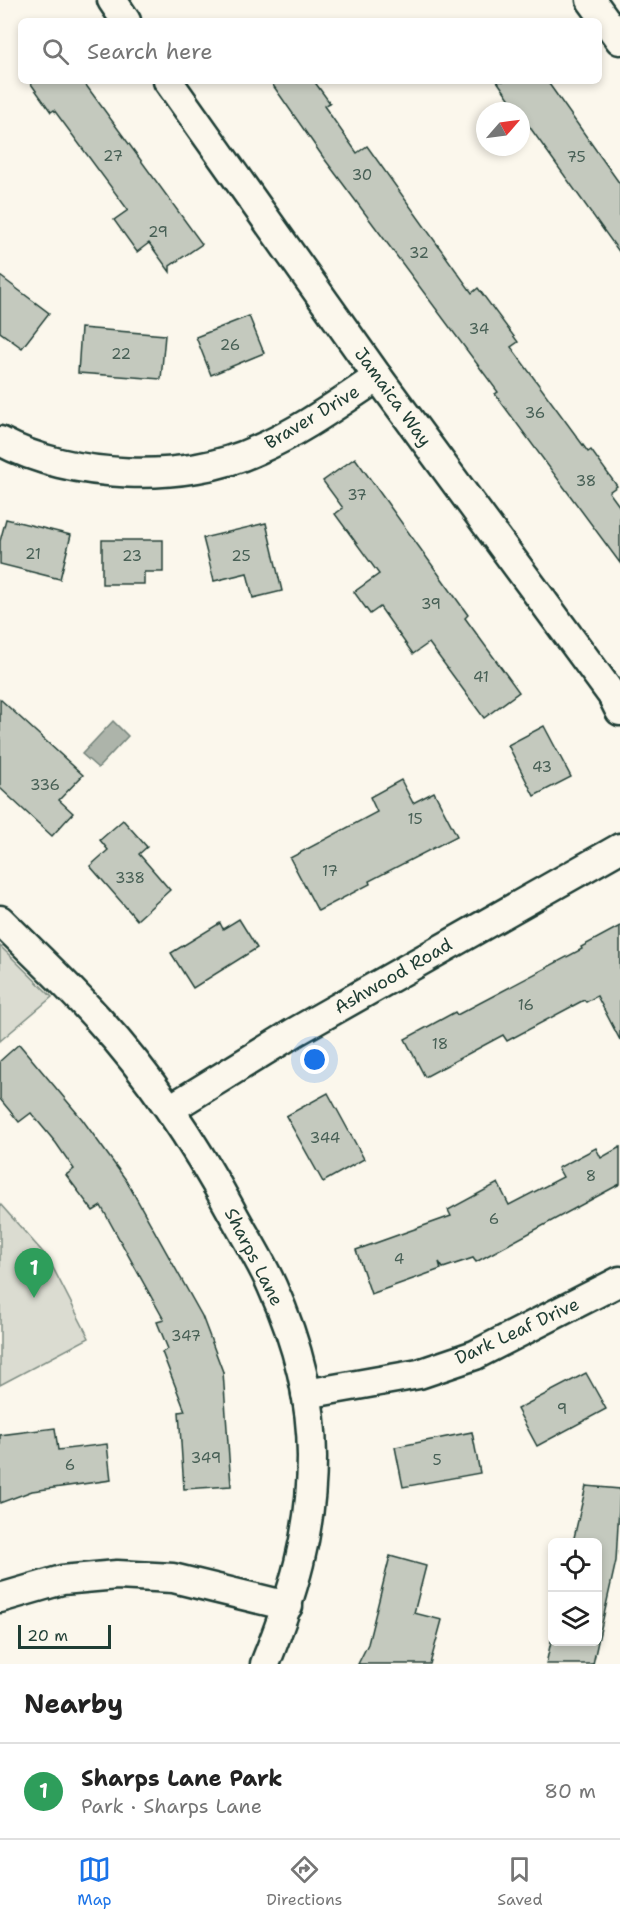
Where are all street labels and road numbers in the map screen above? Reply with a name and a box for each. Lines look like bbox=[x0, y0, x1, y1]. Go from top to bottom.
street label: Jamaica Way bbox=[349, 343, 437, 451]
street label: Braver Drive bbox=[260, 379, 364, 455]
street label: Ashwood Road bbox=[330, 932, 456, 1020]
street label: Sharps Lane bbox=[219, 1204, 289, 1310]
street label: Dark Leaf Drive bbox=[451, 1292, 583, 1370]

